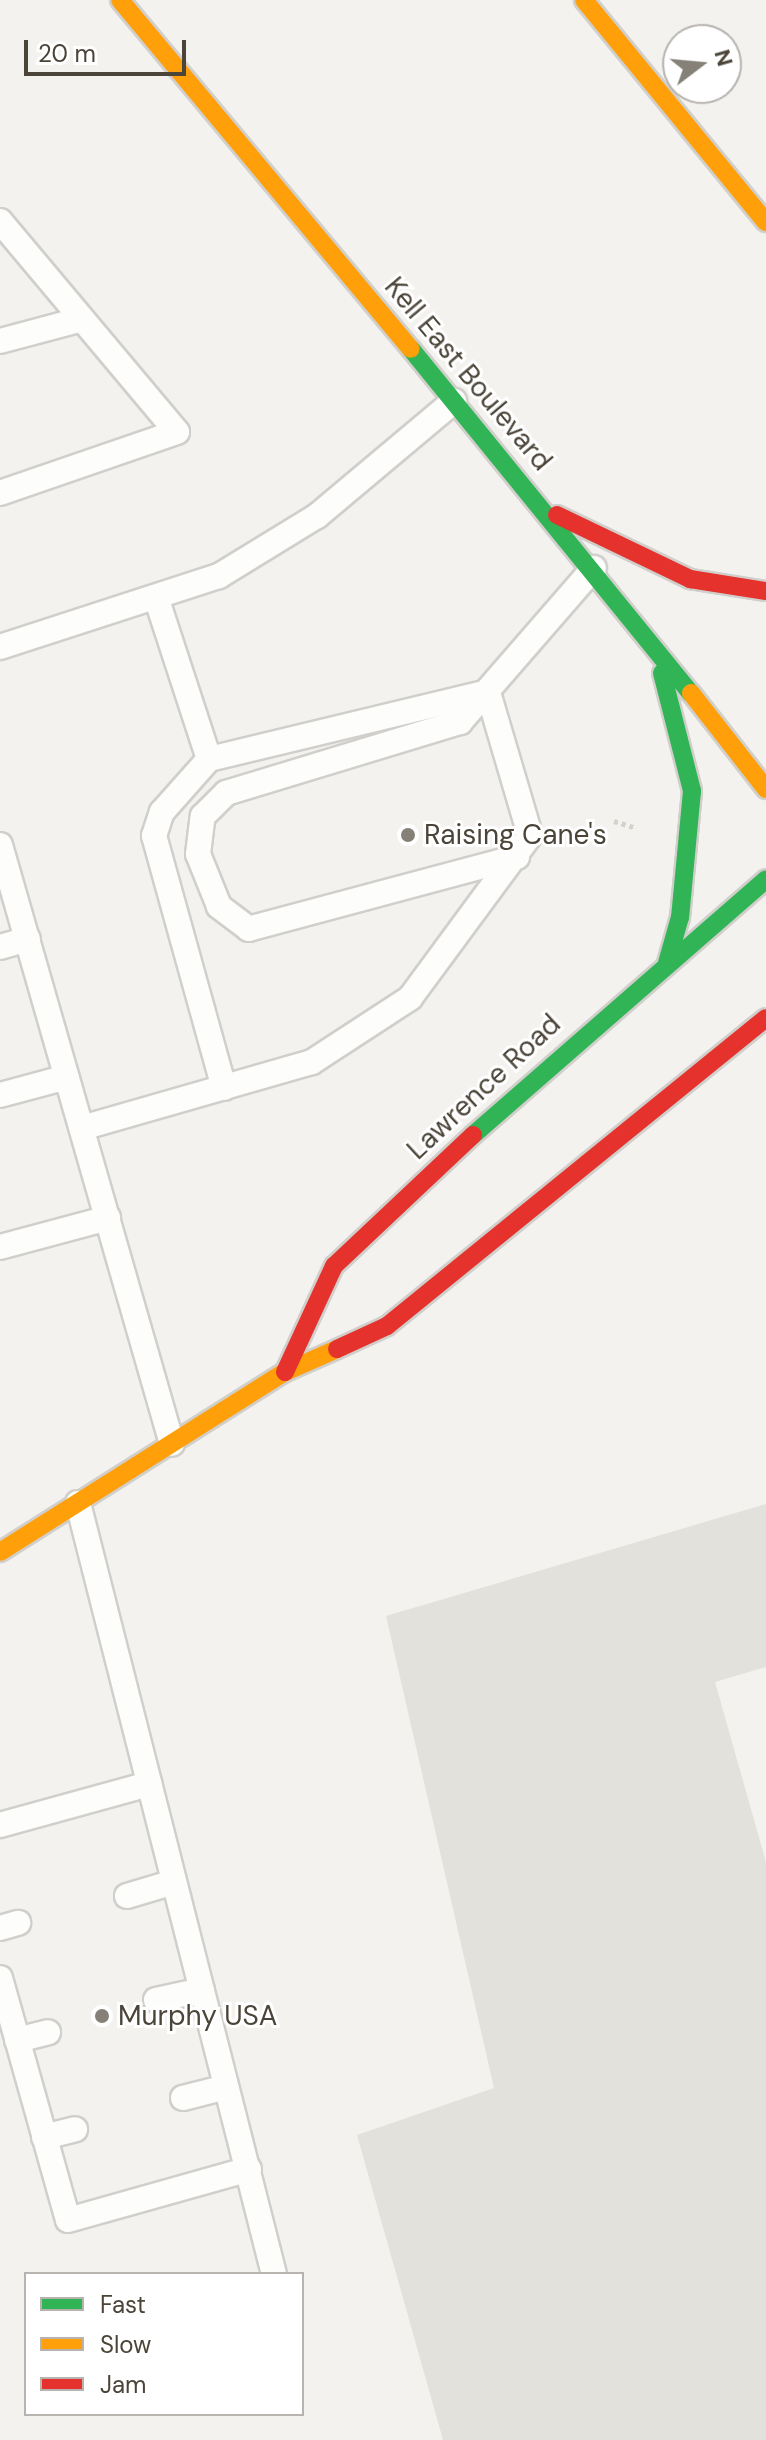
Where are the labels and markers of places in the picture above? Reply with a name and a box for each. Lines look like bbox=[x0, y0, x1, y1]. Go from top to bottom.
place label: Raising Cane's bbox=[424, 818, 607, 852]
marker: Raising Cane's bbox=[399, 826, 417, 844]
place label: Murphy USA bbox=[118, 1999, 277, 2033]
marker: Murphy USA bbox=[93, 2007, 111, 2025]

